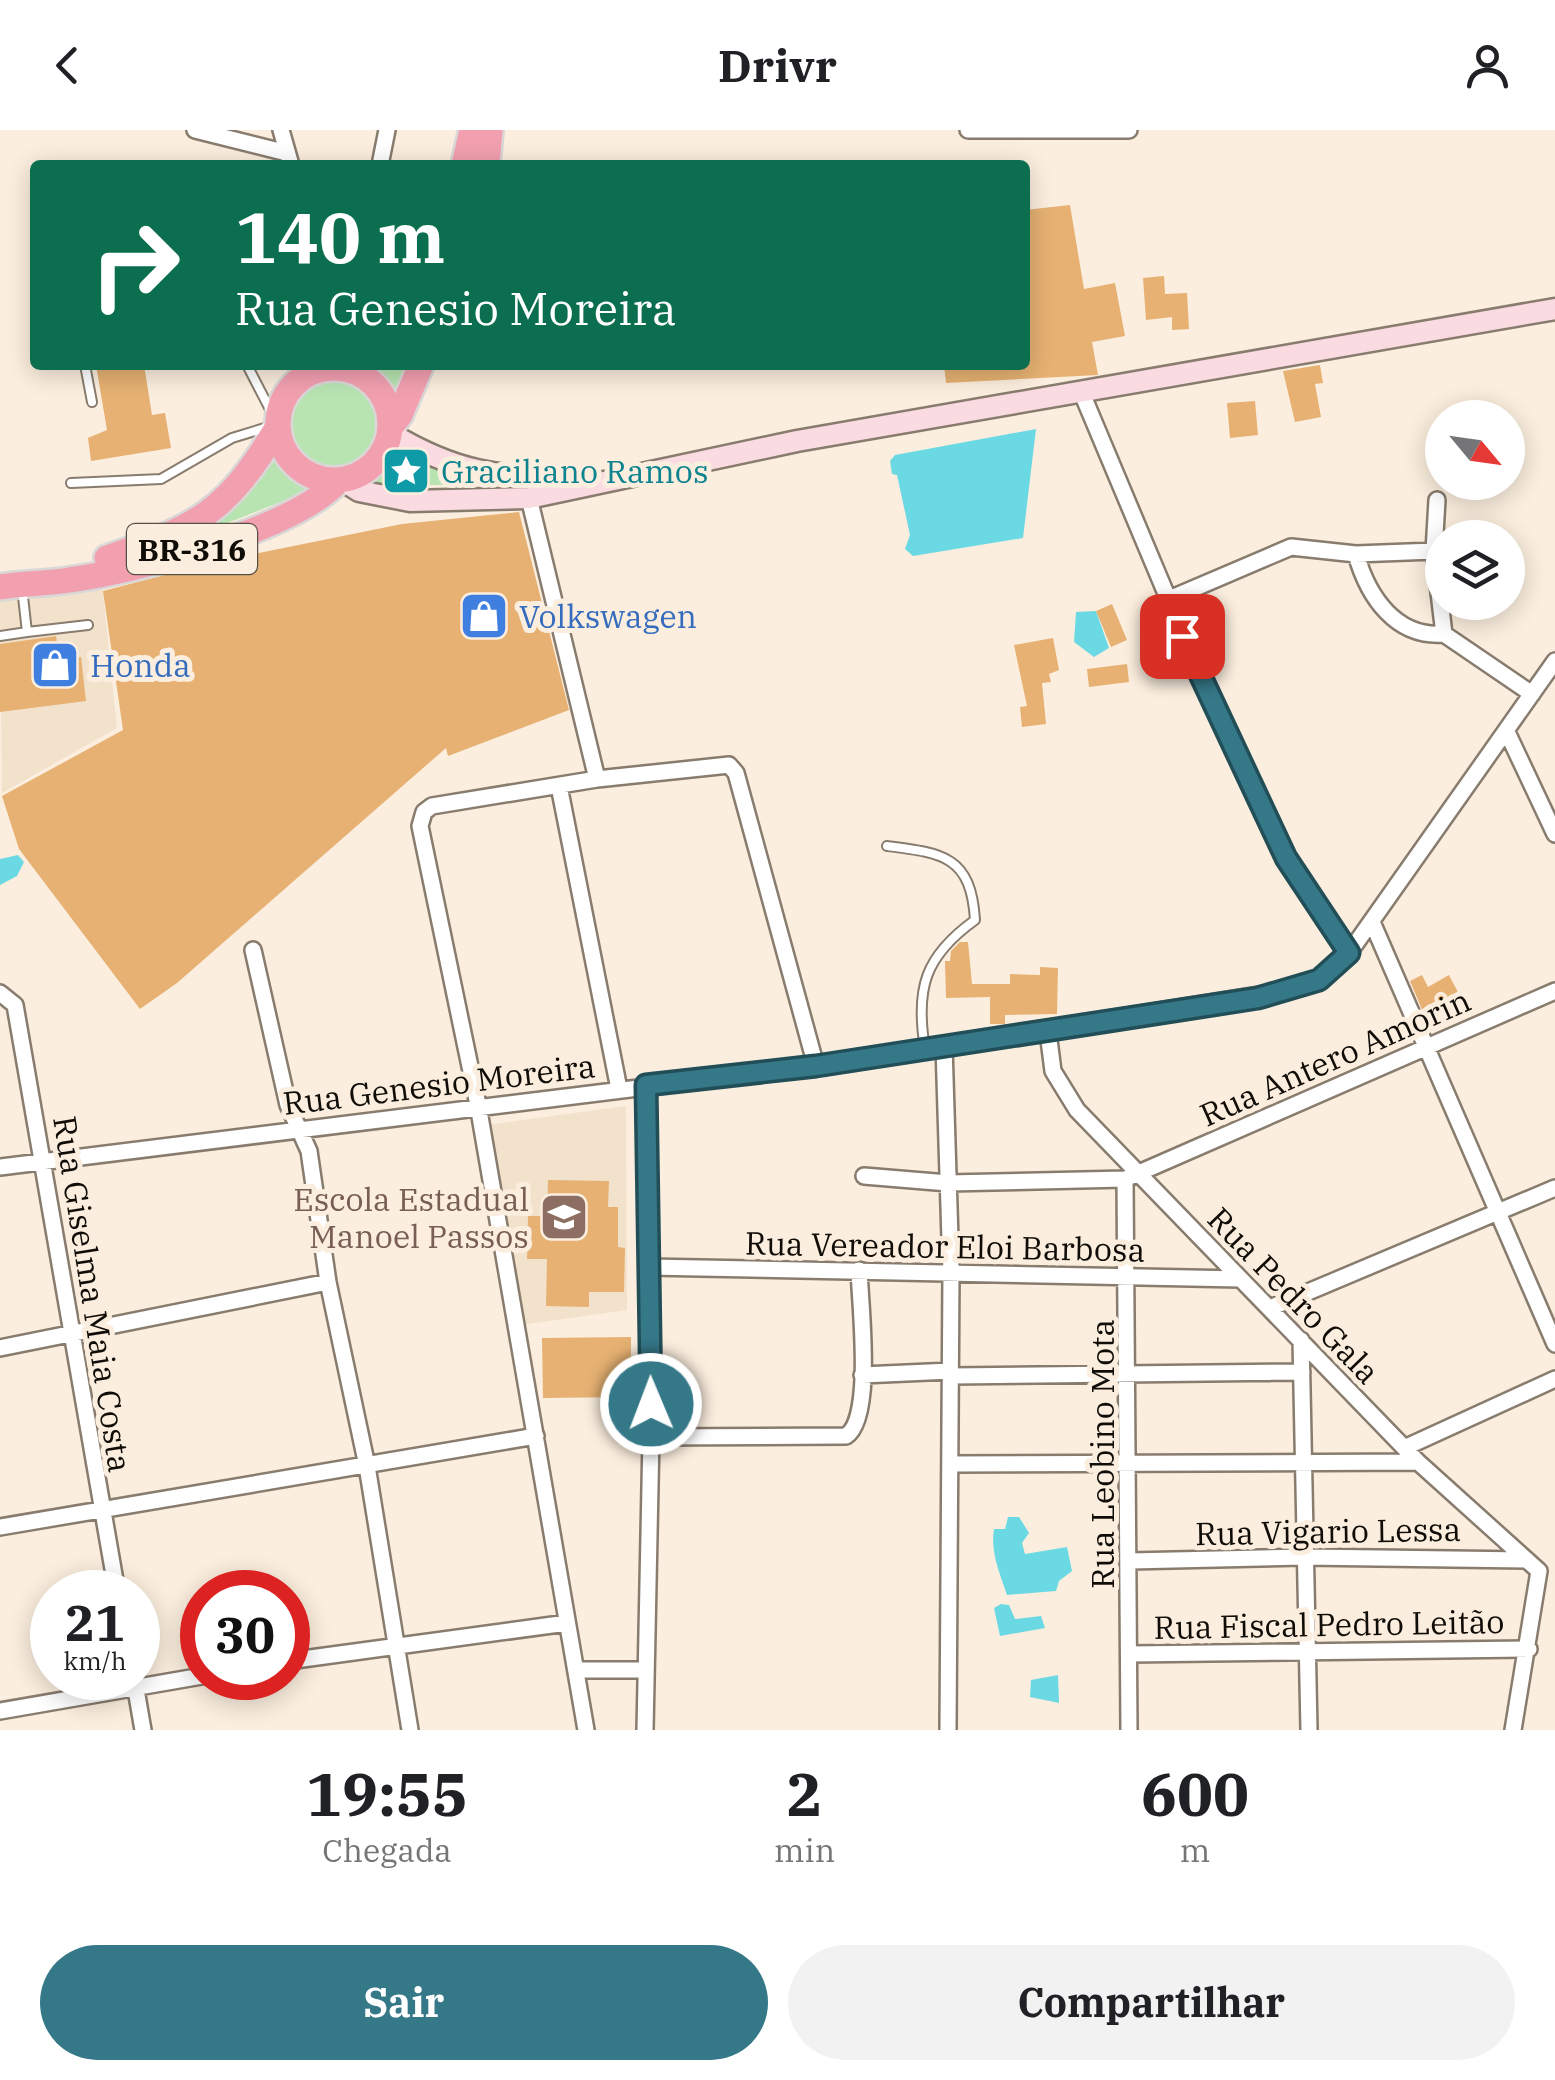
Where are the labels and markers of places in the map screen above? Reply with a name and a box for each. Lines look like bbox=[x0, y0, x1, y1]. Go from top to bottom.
place icon: Graciliano Ramos bbox=[380, 445, 432, 497]
place label: Graciliano Ramos bbox=[441, 450, 709, 492]
shop icon: Volkswagen bbox=[458, 590, 510, 642]
pin bbox=[1140, 594, 1225, 679]
place label: Volkswagen bbox=[519, 595, 697, 637]
shop icon: Honda bbox=[29, 639, 81, 691]
place label: Honda bbox=[90, 644, 191, 686]
place label: Escola Estadual Manoel Passos bbox=[293, 1178, 529, 1257]
school or university icon: Escola Estadual Manoel Passos bbox=[538, 1191, 590, 1243]

